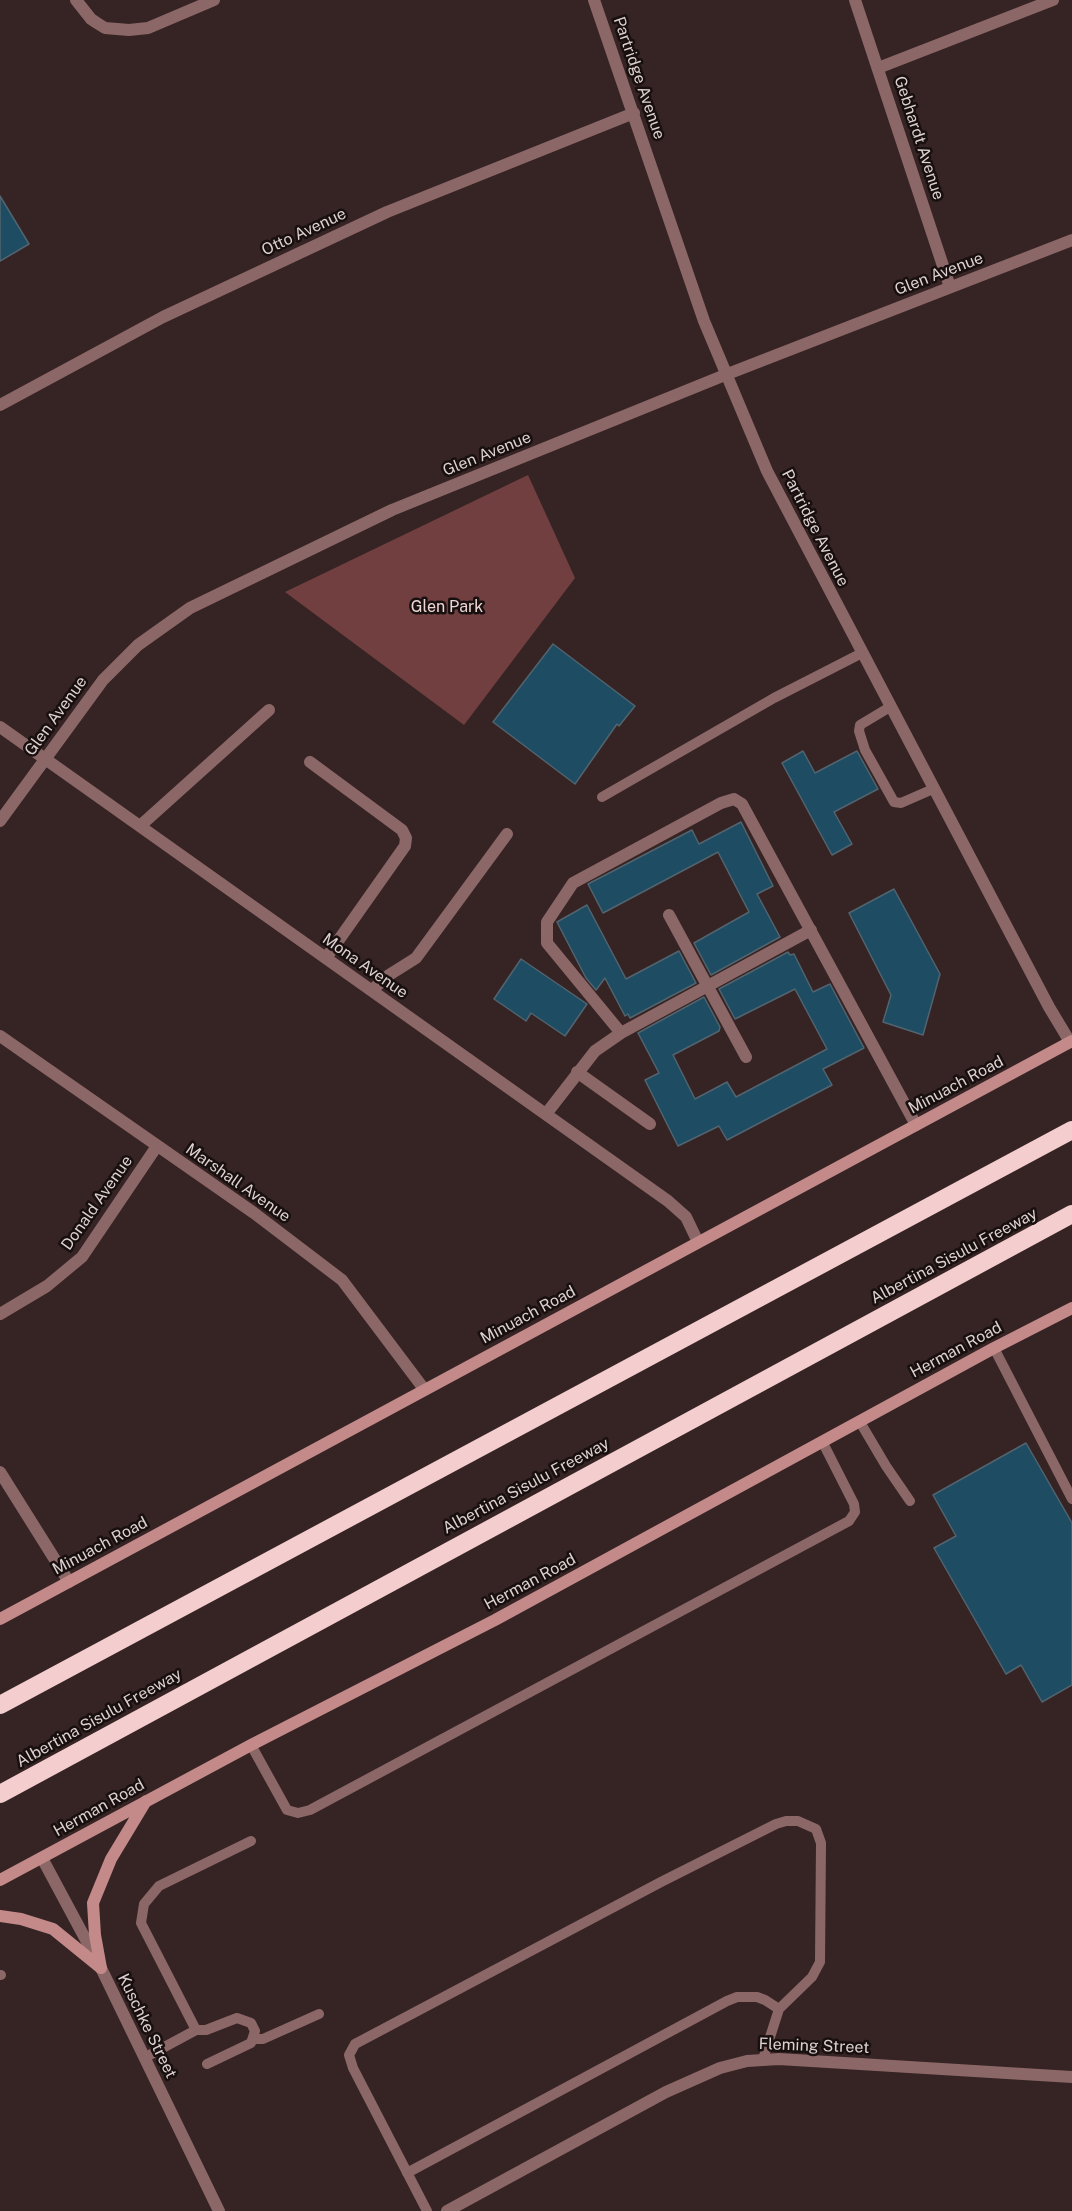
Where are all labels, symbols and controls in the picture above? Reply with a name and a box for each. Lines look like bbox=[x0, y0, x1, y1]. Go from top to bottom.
street label: Partridge Avenue bbox=[609, 14, 669, 142]
street label: Gebhardt Avenue bbox=[890, 74, 948, 202]
street label: Otto Avenue bbox=[259, 204, 349, 260]
street label: Glen Avenue bbox=[892, 248, 986, 300]
street label: Glen Avenue bbox=[440, 428, 534, 480]
street label: Partridge Avenue bbox=[777, 466, 853, 590]
park label: Glen Park bbox=[411, 597, 483, 617]
street label: Glen Avenue bbox=[21, 673, 91, 759]
street label: Mona Avenue bbox=[319, 929, 411, 1003]
street label: Minuach Road bbox=[905, 1052, 1007, 1118]
street label: Marshall Avenue bbox=[182, 1140, 294, 1226]
street label: Donald Avenue bbox=[57, 1152, 137, 1254]
street label: Albertina Sisulu Freeway bbox=[867, 1204, 1041, 1308]
street label: Minuach Road bbox=[477, 1282, 579, 1348]
street label: Herman Road bbox=[907, 1318, 1005, 1382]
street label: Albertina Sisulu Freeway bbox=[439, 1434, 613, 1538]
street label: Minuach Road bbox=[49, 1513, 151, 1579]
street label: Herman Road bbox=[481, 1550, 579, 1614]
street label: Albertina Sisulu Freeway bbox=[13, 1665, 185, 1771]
street label: Herman Road bbox=[50, 1775, 148, 1841]
street label: Kuschke Street bbox=[113, 1971, 181, 2081]
street label: Fleming Street bbox=[758, 2034, 870, 2058]

